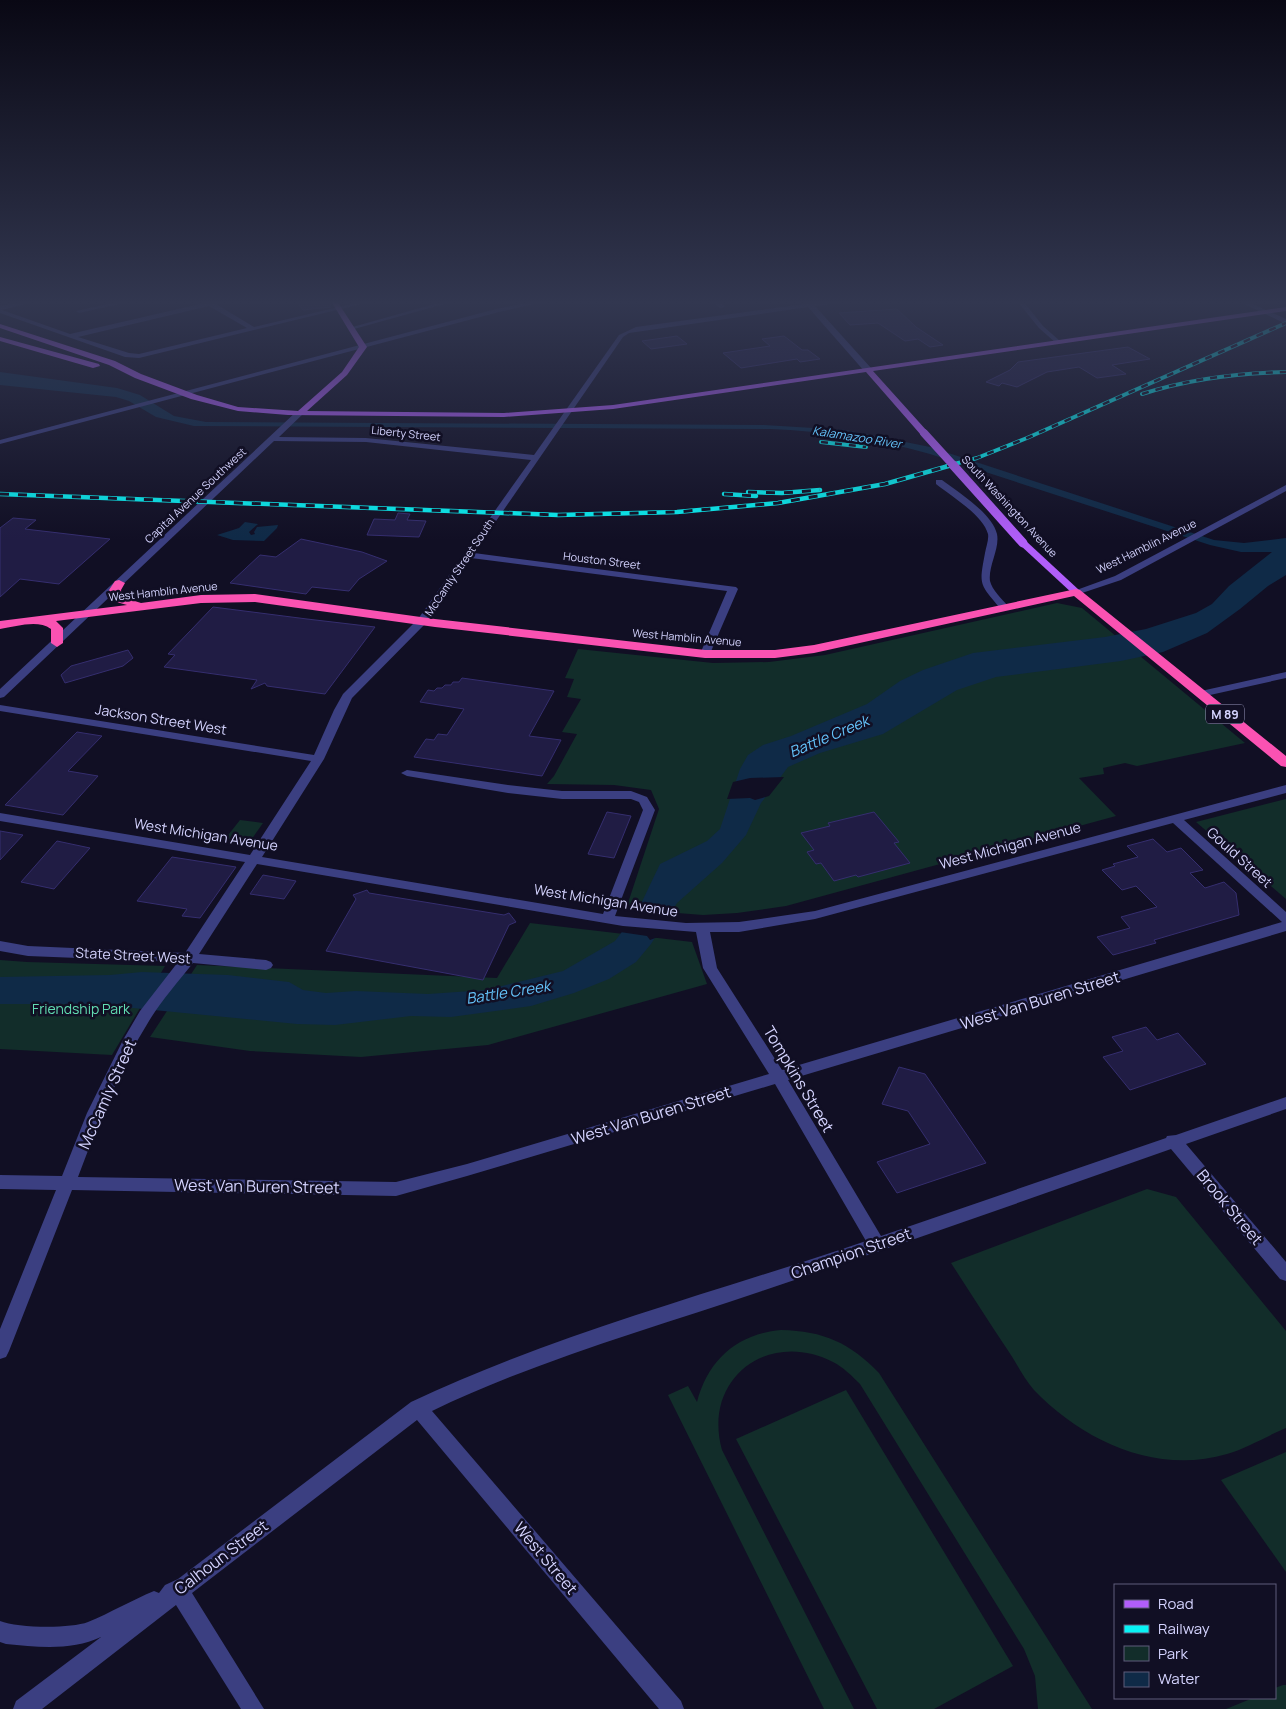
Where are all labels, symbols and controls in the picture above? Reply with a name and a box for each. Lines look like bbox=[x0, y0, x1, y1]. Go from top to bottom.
street label: Liberty Street bbox=[371, 422, 441, 444]
water label: Kalamazoo River bbox=[811, 422, 904, 453]
street label: Capital Avenue Southwest bbox=[141, 444, 249, 546]
street label: South Washington Avenue bbox=[959, 452, 1062, 560]
street label: McCamly Street South bbox=[421, 515, 497, 619]
street label: West Hamblin Avenue bbox=[1094, 515, 1199, 577]
street label: Houston Street bbox=[562, 548, 642, 572]
street label: West Hamblin Avenue bbox=[108, 578, 219, 604]
street label: West Hamblin Avenue bbox=[632, 625, 743, 649]
street label: Jackson Street West bbox=[94, 699, 228, 739]
road number: M 89 bbox=[1206, 704, 1244, 724]
water label: Battle Creek bbox=[786, 709, 875, 762]
street label: West Michigan Avenue bbox=[133, 813, 279, 855]
street label: West Michigan Avenue bbox=[937, 817, 1083, 873]
street label: Gould Street bbox=[1203, 823, 1277, 892]
street label: West Michigan Avenue bbox=[533, 879, 679, 921]
street label: State Street West bbox=[75, 942, 192, 968]
street label: West Van Buren Street bbox=[958, 965, 1122, 1035]
water label: Battle Creek bbox=[464, 975, 554, 1009]
park label: Friendship Park bbox=[32, 999, 131, 1018]
street label: Tompkins Street bbox=[759, 1022, 839, 1136]
street label: McCamly Street bbox=[73, 1035, 141, 1153]
street label: West Van Buren Street bbox=[569, 1080, 733, 1150]
street label: Brook Street bbox=[1192, 1165, 1268, 1249]
street label: West Van Buren Street bbox=[174, 1174, 340, 1198]
street label: Champion Street bbox=[788, 1222, 914, 1284]
street label: Calhoun Street bbox=[170, 1514, 272, 1600]
street label: West Street bbox=[509, 1517, 583, 1599]
legend bbox=[1114, 1584, 1276, 1699]
text: Road bbox=[1158, 1593, 1194, 1614]
text: Railway bbox=[1158, 1618, 1210, 1639]
text: Park bbox=[1158, 1643, 1188, 1664]
text: Water bbox=[1158, 1668, 1200, 1689]

